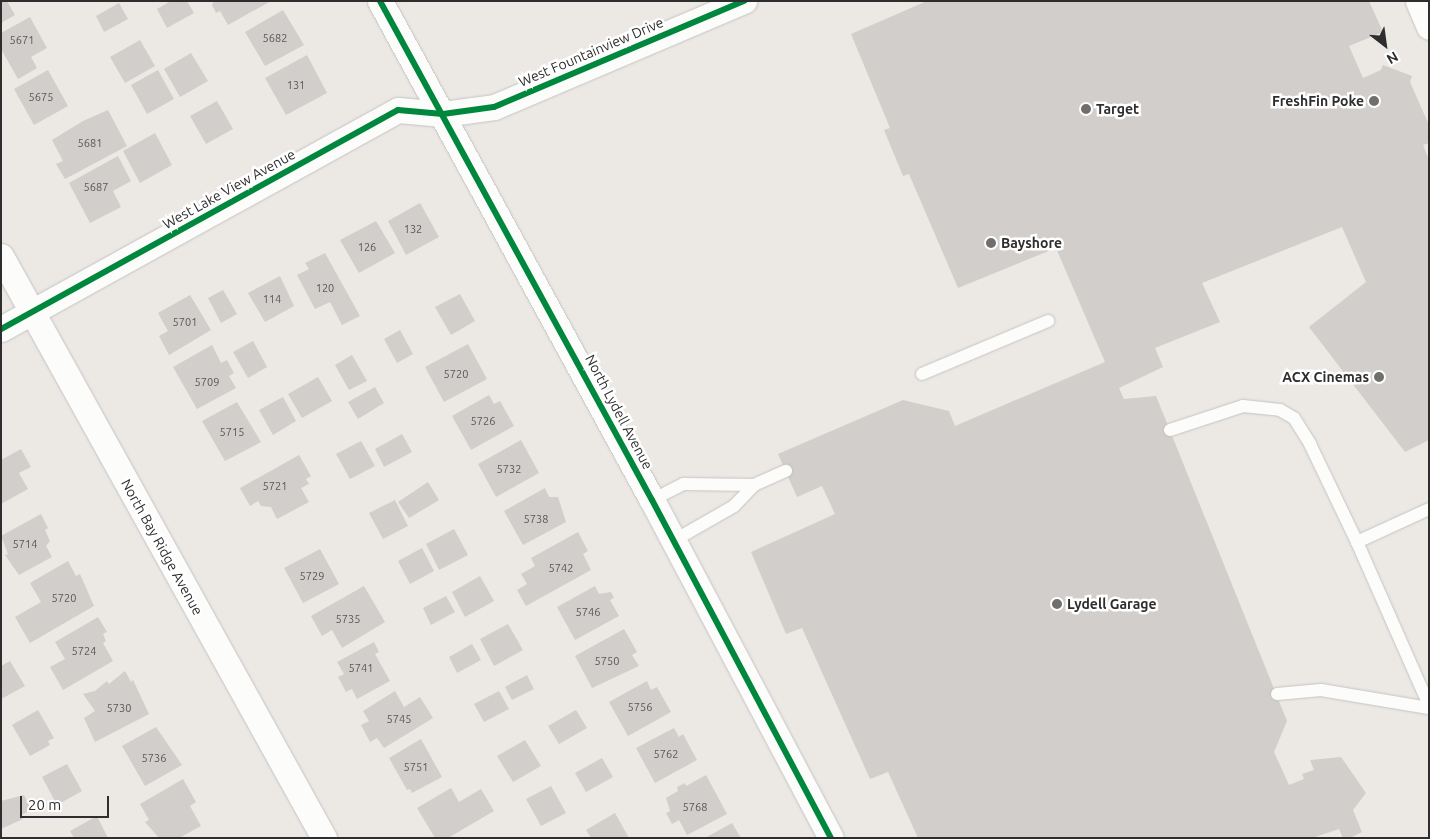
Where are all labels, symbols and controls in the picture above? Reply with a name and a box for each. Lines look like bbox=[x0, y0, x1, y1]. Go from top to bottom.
street label: West Fountainview Drive bbox=[516, 14, 666, 90]
north arrow bbox=[1360, 20, 1410, 70]
house number: 5682 bbox=[263, 31, 287, 45]
house number: 5671 bbox=[10, 33, 34, 47]
text: N bbox=[1384, 48, 1401, 68]
house number: 131 bbox=[287, 78, 305, 92]
house number: 5675 bbox=[29, 90, 53, 104]
place label: FreshFin Poke bbox=[1272, 93, 1364, 109]
marker: FreshFin Poke bbox=[1368, 95, 1380, 107]
place label: Target bbox=[1096, 101, 1139, 117]
marker: Target bbox=[1080, 103, 1092, 115]
house number: 5681 bbox=[78, 136, 102, 150]
street label: West Lake View Avenue bbox=[160, 146, 298, 232]
house number: 5687 bbox=[84, 180, 108, 194]
house number: 132 bbox=[404, 222, 422, 236]
place label: Bayshore bbox=[1001, 235, 1062, 251]
marker: Bayshore bbox=[985, 237, 997, 249]
house number: 126 bbox=[358, 240, 376, 254]
house number: 120 bbox=[316, 281, 334, 295]
house number: 114 bbox=[263, 292, 281, 306]
house number: 5701 bbox=[173, 315, 197, 329]
street label: North Lydell Avenue bbox=[582, 352, 656, 472]
house number: 5720 bbox=[444, 367, 468, 381]
place label: ACX Cinemas bbox=[1282, 369, 1369, 385]
marker: ACX Cinemas bbox=[1373, 371, 1385, 383]
house number: 5709 bbox=[195, 375, 219, 389]
house number: 5726 bbox=[471, 414, 495, 428]
house number: 5715 bbox=[220, 425, 244, 439]
house number: 5732 bbox=[497, 462, 521, 476]
street label: North Bay Ridge Avenue bbox=[118, 476, 206, 618]
house number: 5721 bbox=[263, 479, 287, 493]
house number: 5738 bbox=[524, 512, 548, 526]
house number: 5714 bbox=[13, 537, 37, 551]
house number: 5742 bbox=[549, 561, 573, 575]
house number: 5729 bbox=[300, 569, 324, 583]
house number: 5720 bbox=[52, 591, 76, 605]
place label: Lydell Garage bbox=[1067, 596, 1157, 612]
marker: Lydell Garage bbox=[1051, 598, 1063, 610]
house number: 5746 bbox=[576, 605, 600, 619]
house number: 5735 bbox=[336, 612, 360, 626]
house number: 5724 bbox=[72, 644, 96, 658]
house number: 5750 bbox=[595, 654, 619, 668]
house number: 5741 bbox=[349, 661, 373, 675]
house number: 5756 bbox=[628, 700, 652, 714]
house number: 5730 bbox=[107, 701, 131, 715]
house number: 5745 bbox=[387, 712, 411, 726]
house number: 5762 bbox=[654, 747, 678, 761]
house number: 5736 bbox=[142, 751, 166, 765]
house number: 5751 bbox=[404, 760, 428, 774]
scale bar bbox=[22, 786, 111, 818]
text: 20 m bbox=[28, 796, 61, 813]
house number: 5768 bbox=[683, 800, 707, 814]

